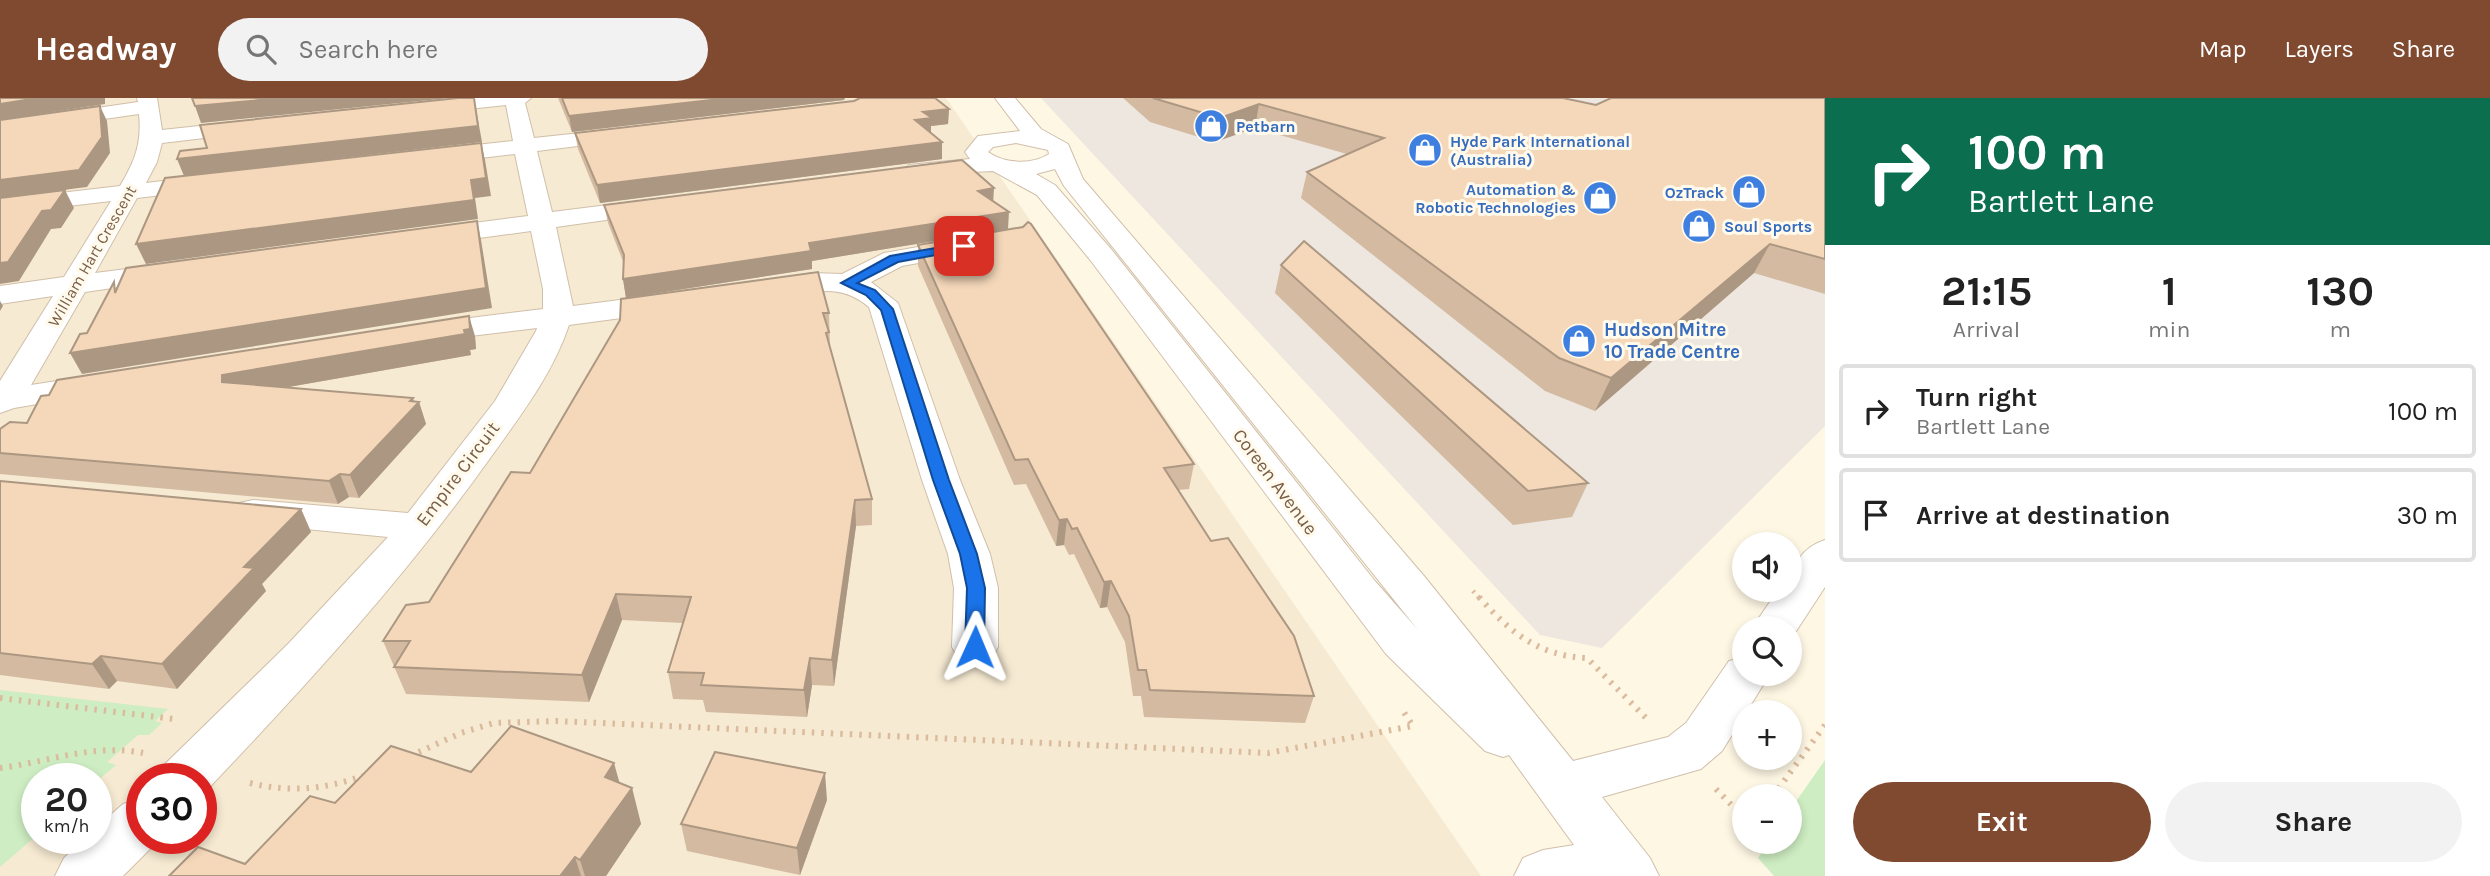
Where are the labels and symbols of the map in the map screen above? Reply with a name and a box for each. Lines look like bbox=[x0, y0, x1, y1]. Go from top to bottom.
shop icon: Petbarn bbox=[1192, 107, 1230, 145]
place label: Petbarn bbox=[1236, 117, 1296, 136]
shop icon: Hyde Park International (Australia) bbox=[1406, 131, 1444, 169]
place label: Hyde Park International (Australia) bbox=[1450, 132, 1630, 169]
shop icon: OzTrack bbox=[1730, 173, 1768, 211]
shop icon: Automation & Robotic Technologies bbox=[1581, 179, 1619, 217]
place label: Automation & Robotic Technologies bbox=[1415, 180, 1576, 217]
street label: William Hart Crescent bbox=[44, 182, 140, 330]
place label: OzTrack bbox=[1665, 183, 1725, 202]
shop icon: Soul Sports bbox=[1680, 207, 1718, 245]
pin bbox=[934, 216, 994, 276]
place label: Soul Sports bbox=[1724, 217, 1812, 236]
place label: Hudson Mitre 10 Trade Centre bbox=[1604, 319, 1740, 363]
shop icon: Hudson Mitre 10 Trade Centre bbox=[1560, 322, 1598, 360]
street label: Empire Circuit bbox=[412, 418, 504, 530]
street label: Coreen Avenue bbox=[1228, 425, 1322, 539]
position arrow bbox=[938, 610, 1012, 684]
speed limit sign: 30 bbox=[126, 763, 217, 854]

